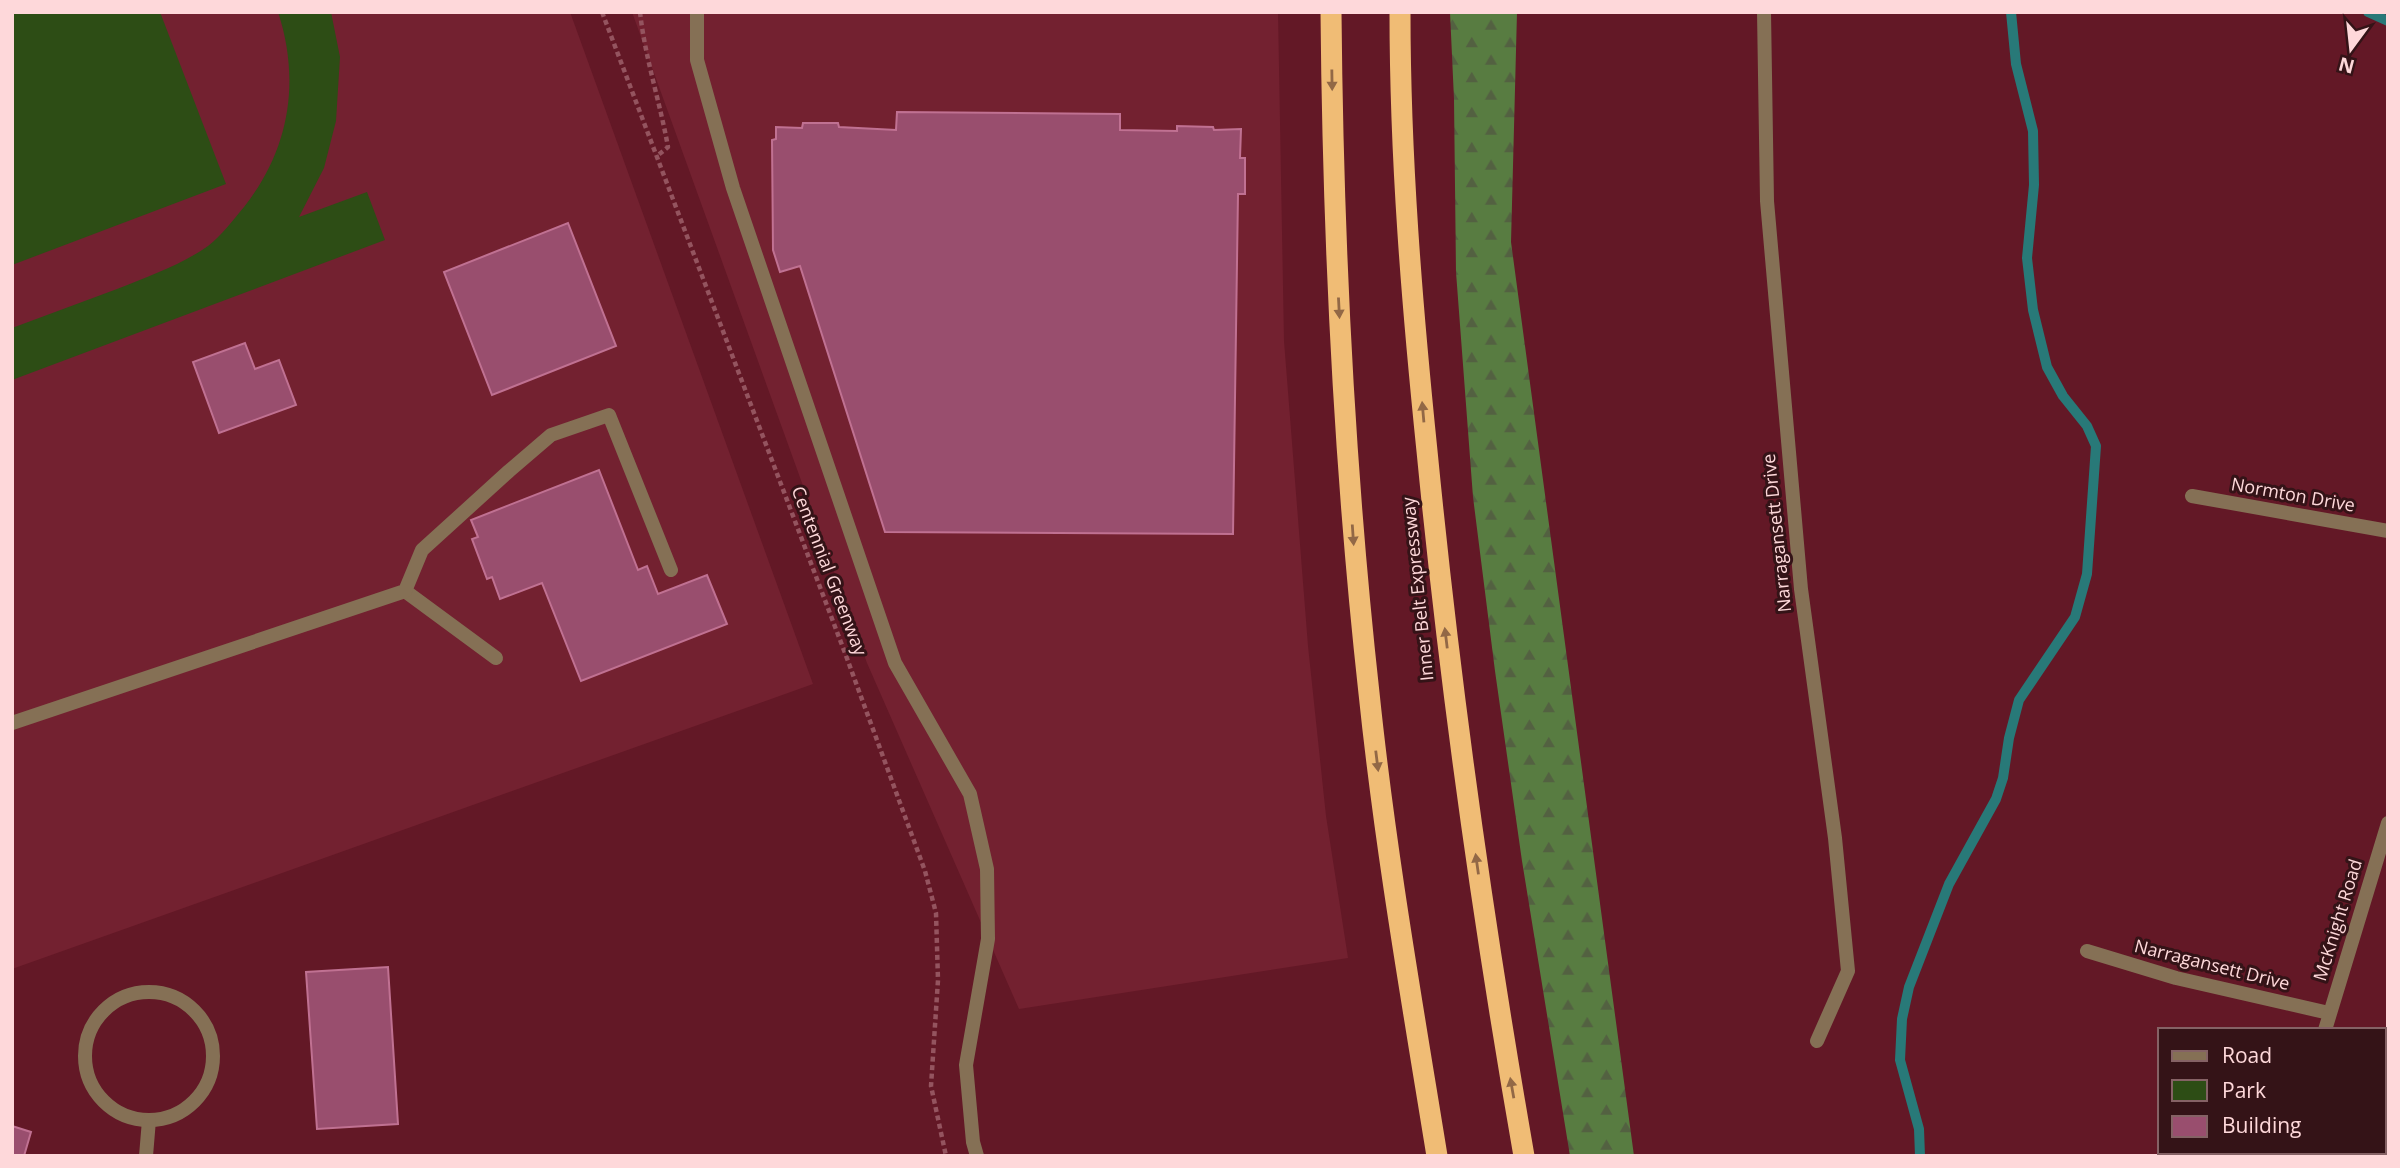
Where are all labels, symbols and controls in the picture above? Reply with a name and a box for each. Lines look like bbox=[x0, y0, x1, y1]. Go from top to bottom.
north arrow bbox=[2316, 14, 2386, 84]
text: N bbox=[2336, 51, 2357, 80]
one-way arrow bbox=[1326, 70, 1338, 92]
one-way arrow bbox=[1333, 297, 1344, 319]
one-way arrow bbox=[1417, 401, 1428, 423]
street label: Narragansett Drive bbox=[1756, 453, 1796, 614]
street label: Normton Drive bbox=[2229, 471, 2357, 517]
street label: Centennial Greenway bbox=[787, 483, 874, 660]
street label: Inner Belt Expressway bbox=[1395, 495, 1439, 682]
one-way arrow bbox=[1348, 524, 1359, 546]
one-way arrow bbox=[1441, 627, 1452, 649]
one-way arrow bbox=[1372, 750, 1383, 772]
one-way arrow bbox=[1472, 853, 1483, 875]
street label: McKnight Road bbox=[2307, 856, 2367, 984]
street label: Narragansett Drive bbox=[2132, 933, 2292, 995]
legend bbox=[2158, 1028, 2386, 1154]
text: Road bbox=[2222, 1041, 2272, 1069]
text: Park bbox=[2222, 1076, 2266, 1104]
one-way arrow bbox=[1506, 1077, 1517, 1099]
text: Building bbox=[2222, 1111, 2301, 1139]

